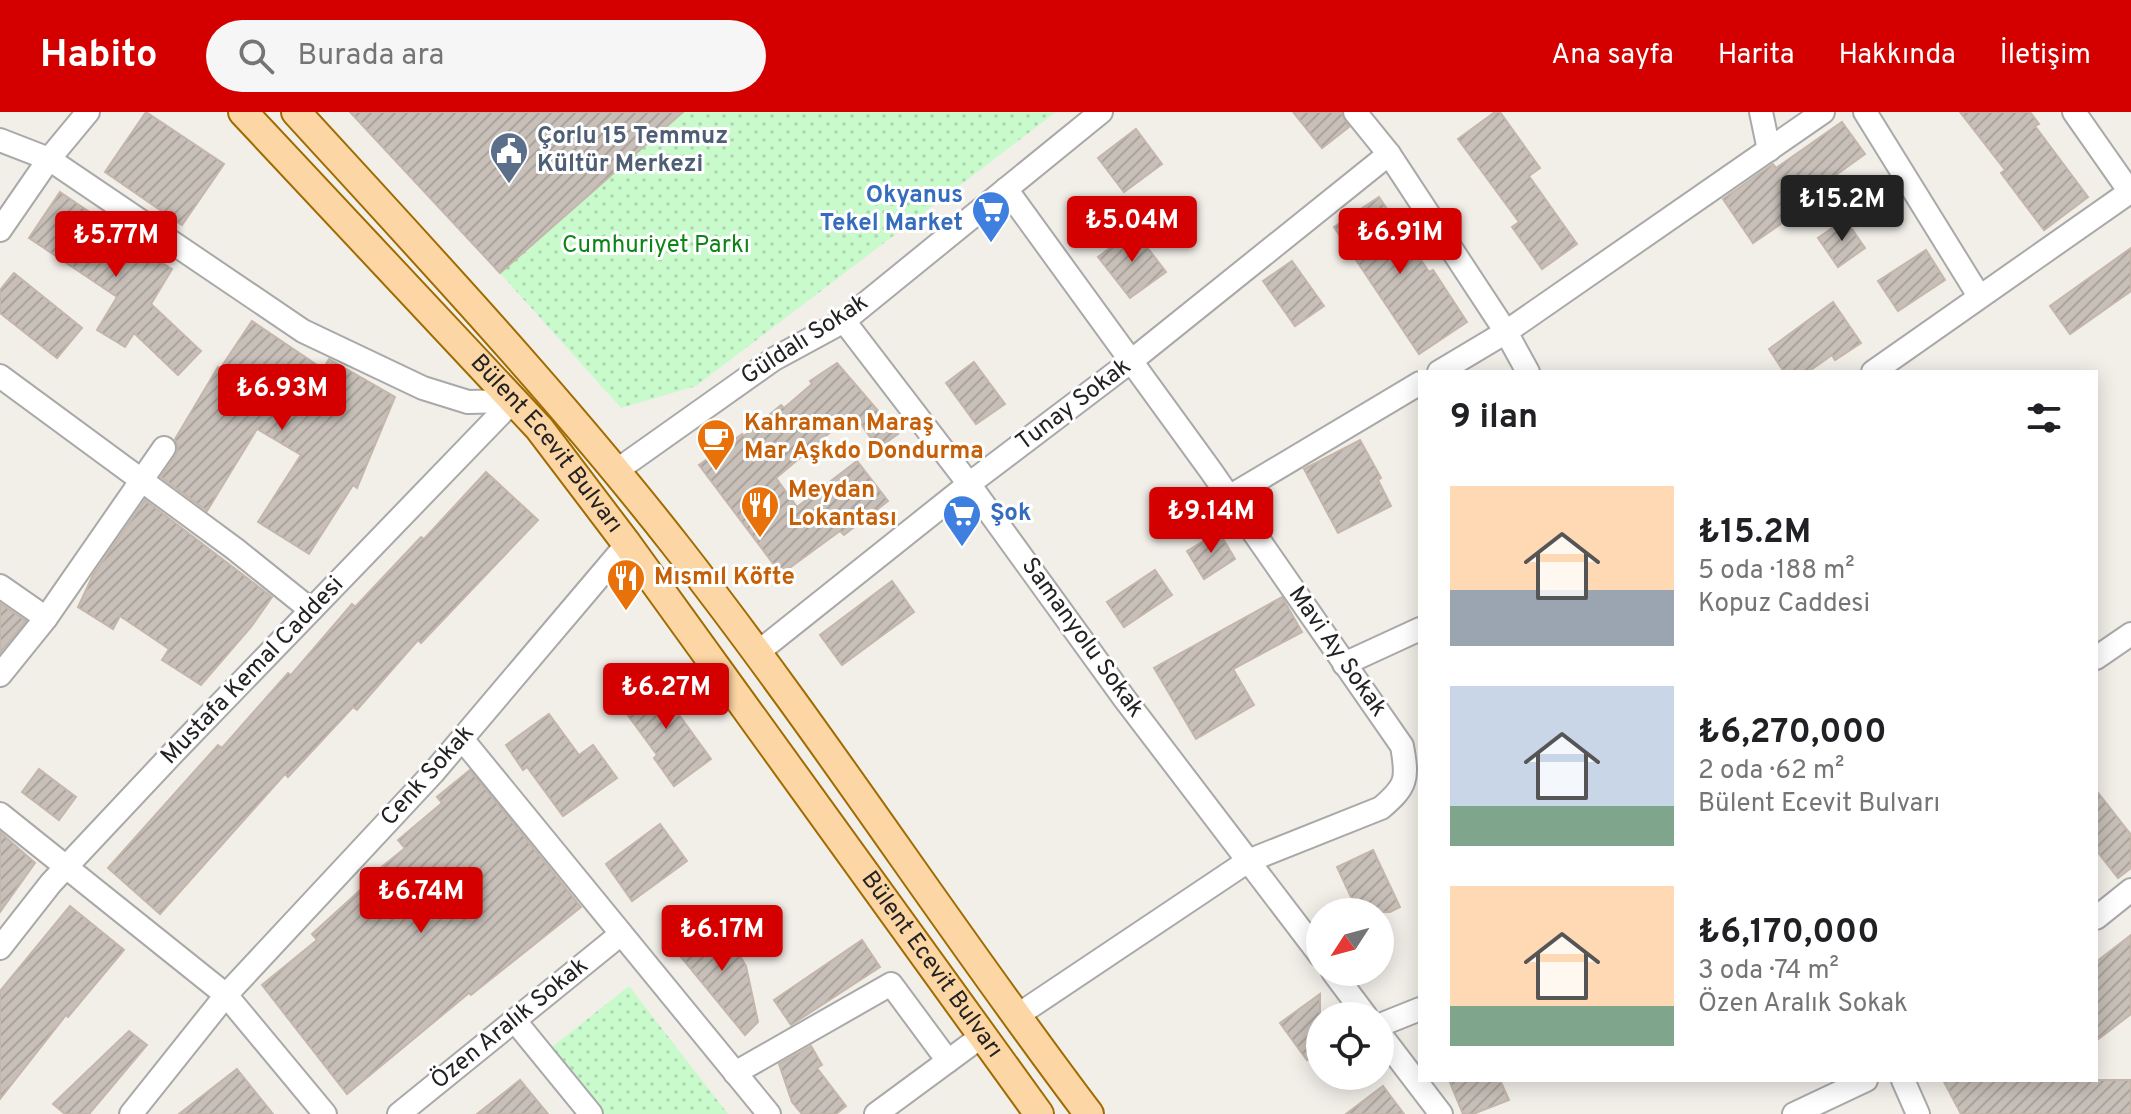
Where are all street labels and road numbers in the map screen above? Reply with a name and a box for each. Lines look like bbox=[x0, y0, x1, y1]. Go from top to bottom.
street label: Güldalı Sokak bbox=[736, 288, 874, 392]
street label: Bülent Ecevit Bulvarı bbox=[463, 349, 629, 540]
street label: Tunay Sokak bbox=[1011, 352, 1137, 458]
street label: Samanyolu Sokak bbox=[1014, 552, 1150, 724]
street label: Mustafa Kemal Caddesi bbox=[155, 571, 351, 771]
street label: Mavi Ay Sokak bbox=[1281, 581, 1393, 723]
street label: Cenk Sokak bbox=[375, 719, 481, 833]
street label: Bülent Ecevit Bulvarı bbox=[854, 866, 1009, 1064]
street label: Özen Aralık Sokak bbox=[424, 950, 595, 1097]

